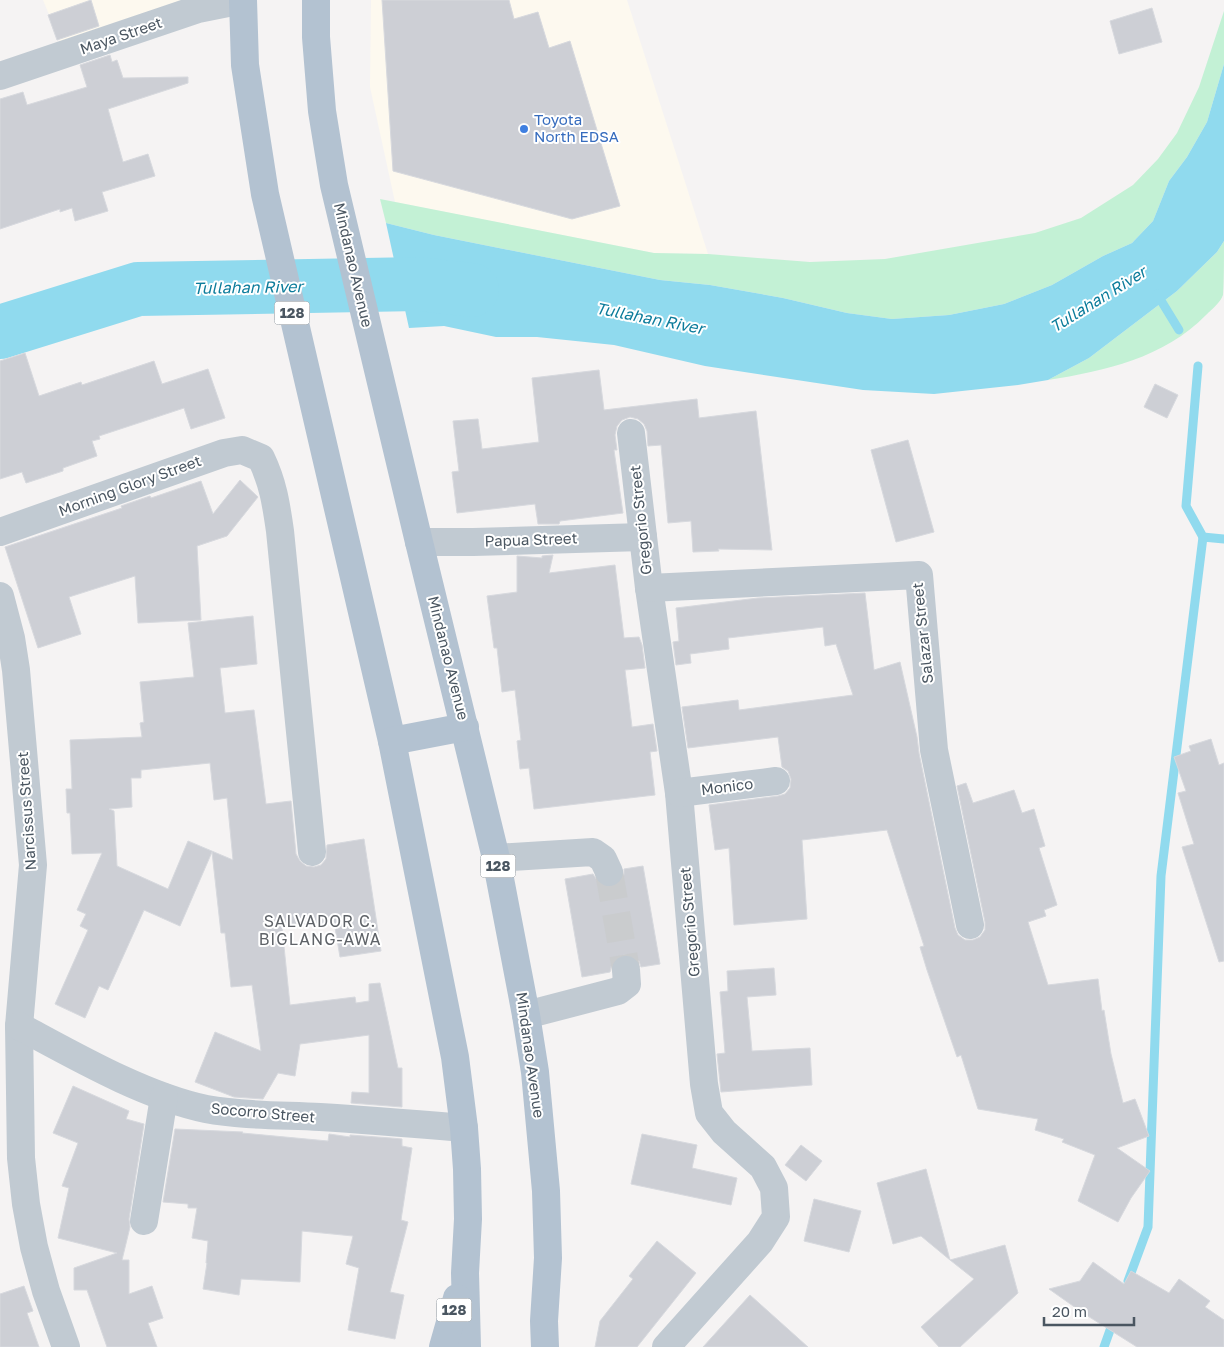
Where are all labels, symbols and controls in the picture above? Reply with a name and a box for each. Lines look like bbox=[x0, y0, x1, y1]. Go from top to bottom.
street label: Maya Street bbox=[77, 13, 164, 58]
place label: Toyota North EDSA bbox=[534, 110, 619, 145]
marker: Toyota North EDSA bbox=[518, 123, 530, 135]
street label: Mindanao Avenue bbox=[331, 201, 377, 329]
water label: Tullahan River bbox=[1046, 260, 1152, 336]
water label: Tullahan River bbox=[193, 276, 306, 298]
water label: Tullahan River bbox=[594, 298, 708, 339]
road number: 128 bbox=[274, 302, 310, 324]
street label: Morning Glory Street bbox=[56, 451, 203, 519]
street label: Gregorio Street bbox=[625, 464, 655, 576]
street label: Papua Street bbox=[484, 528, 578, 550]
street label: Salazar Street bbox=[908, 582, 936, 685]
street label: Mindanao Avenue bbox=[425, 594, 473, 722]
street label: Narcissus Street bbox=[13, 751, 39, 871]
street label: Monico bbox=[700, 774, 754, 798]
road number: 128 bbox=[480, 854, 516, 878]
street label: Gregorio Street bbox=[675, 866, 703, 978]
district label: SALVADOR C. BIGLANG-AWA bbox=[259, 911, 381, 949]
street label: Mindanao Avenue bbox=[513, 991, 549, 1119]
street label: Socorro Street bbox=[210, 1098, 316, 1126]
scale bar bbox=[1044, 1294, 1134, 1326]
road number: 128 bbox=[436, 1298, 472, 1322]
text: 20 m bbox=[1052, 1302, 1087, 1320]

